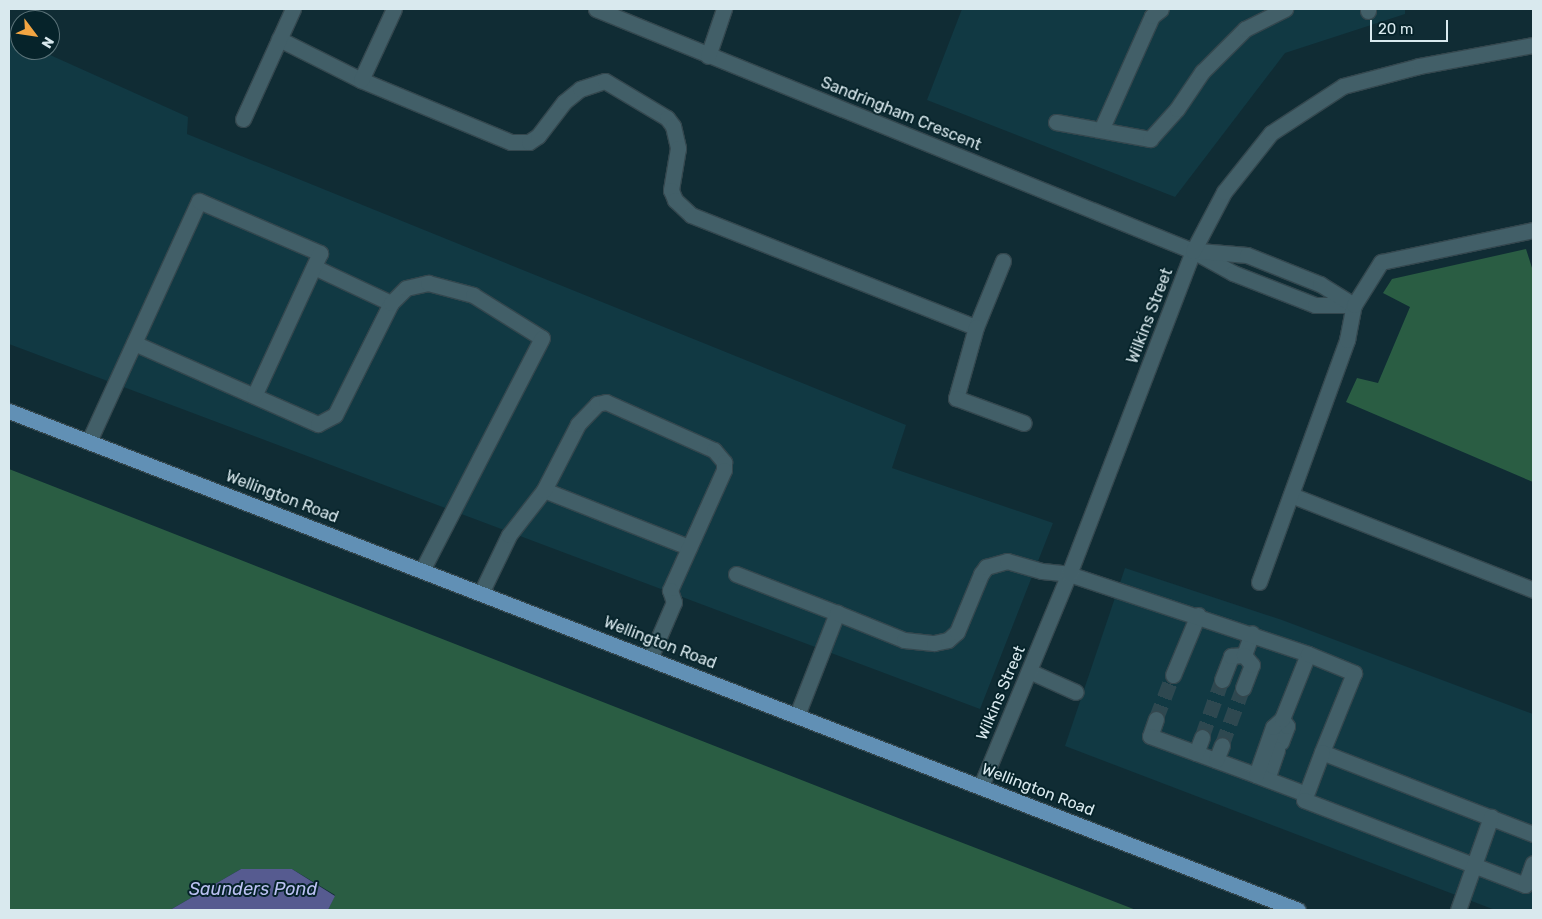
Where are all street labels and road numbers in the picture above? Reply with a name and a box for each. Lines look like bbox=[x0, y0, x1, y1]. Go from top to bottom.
street label: Sandringham Crescent bbox=[818, 73, 984, 155]
street label: Wilkins Street bbox=[1123, 266, 1177, 366]
street label: Wellington Road bbox=[223, 467, 341, 527]
street label: Wellington Road bbox=[601, 613, 719, 673]
street label: Wilkins Street bbox=[972, 643, 1030, 743]
street label: Wellington Road bbox=[979, 760, 1097, 820]

